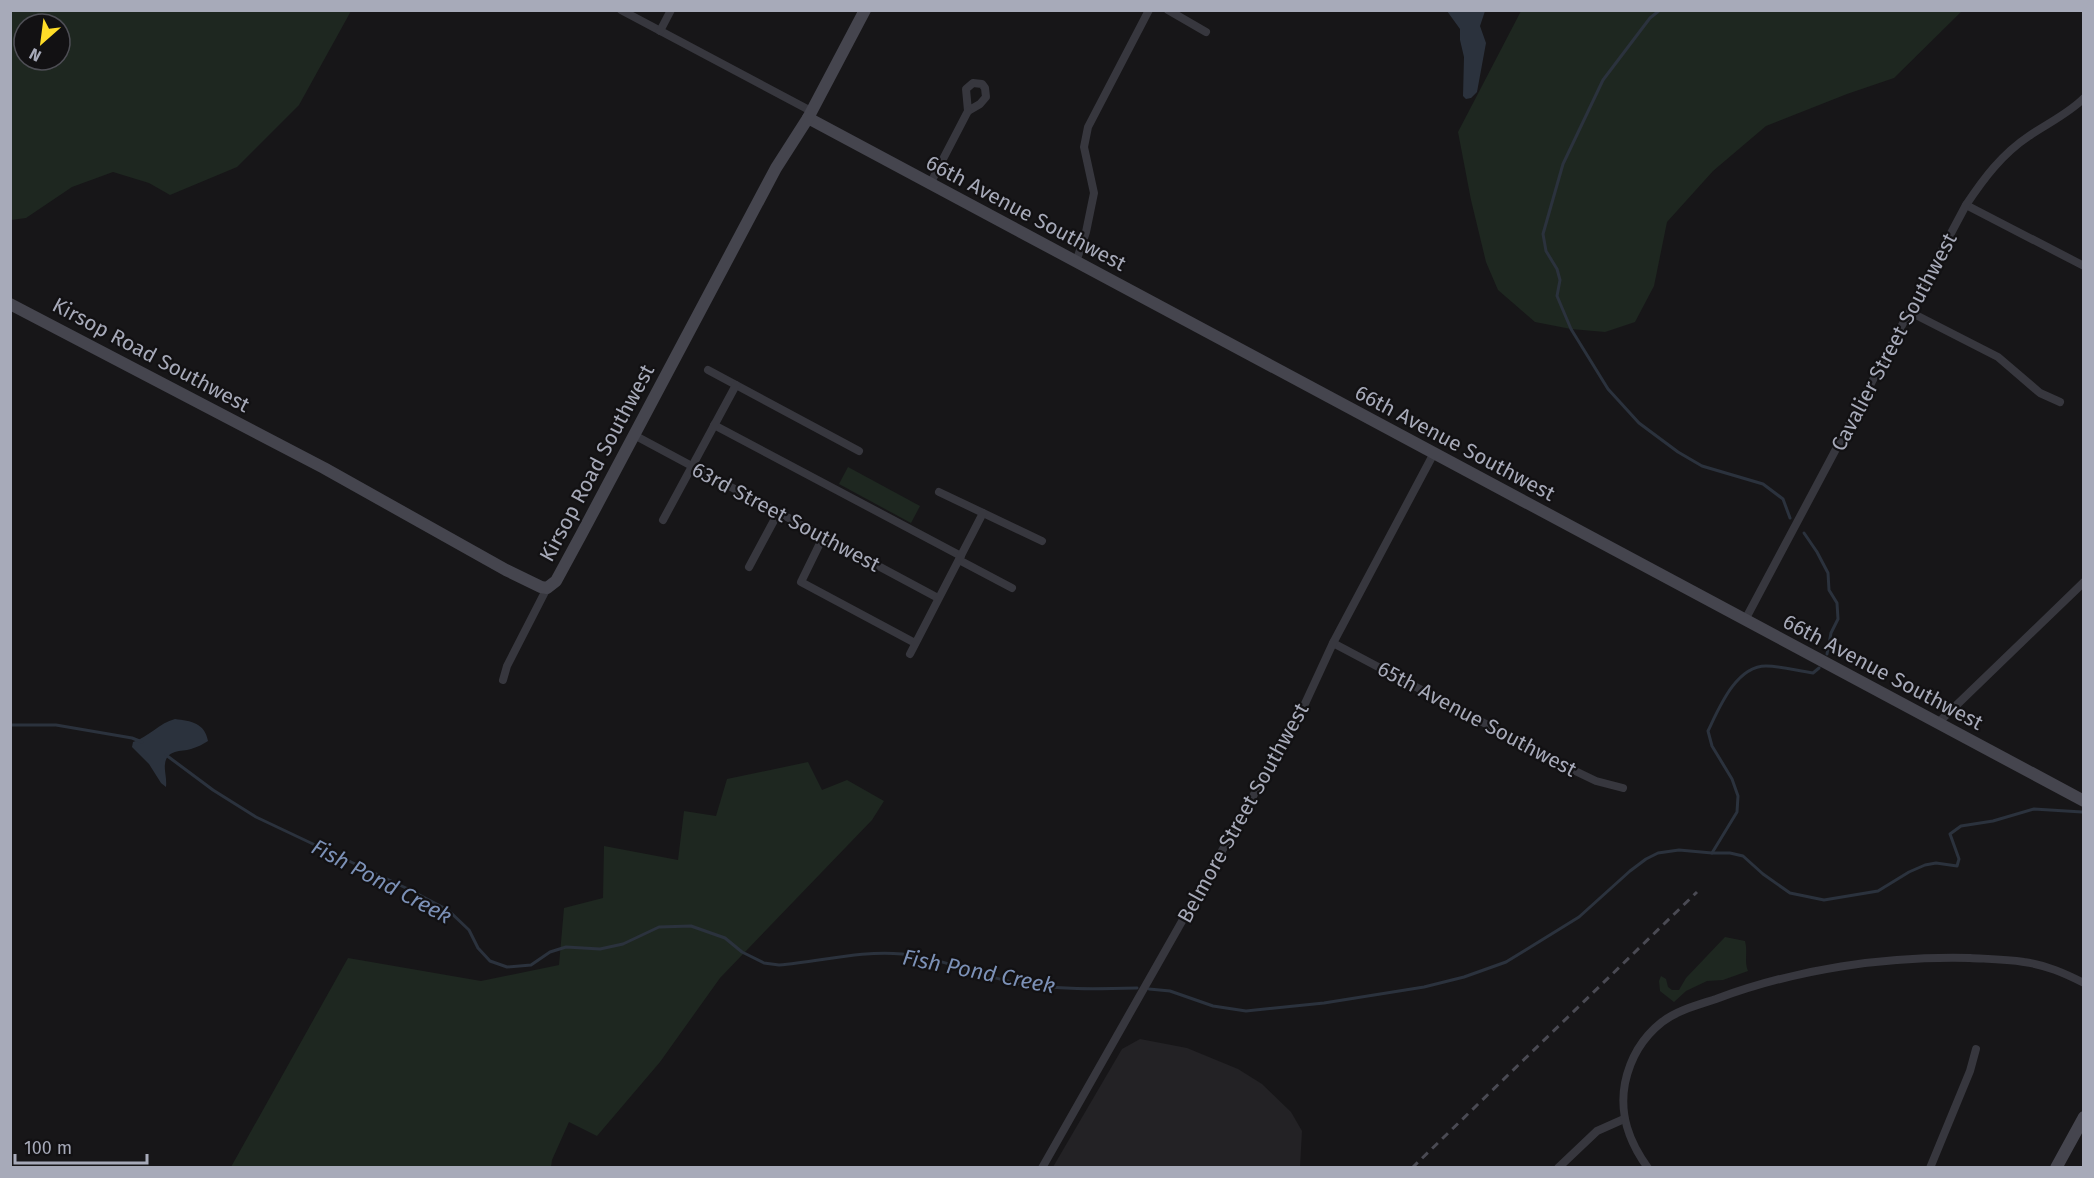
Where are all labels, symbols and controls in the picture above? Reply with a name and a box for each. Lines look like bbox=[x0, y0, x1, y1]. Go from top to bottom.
north arrow bbox=[12, 12, 72, 72]
text: N bbox=[26, 44, 44, 66]
street label: 66th Avenue Southwest bbox=[922, 149, 1131, 277]
street label: Cavalier Street Southwest bbox=[1825, 228, 1963, 456]
street label: Kirsop Road Southwest bbox=[48, 292, 255, 418]
street label: Kirsop Road Southwest bbox=[534, 359, 660, 566]
street label: 66th Avenue Southwest bbox=[1351, 379, 1560, 507]
street label: 63rd Street Southwest bbox=[687, 456, 885, 578]
street label: 66th Avenue Southwest bbox=[1779, 608, 1988, 736]
street label: 65th Avenue Southwest bbox=[1373, 655, 1581, 783]
street label: Belmore Street Southwest bbox=[1172, 698, 1315, 927]
water label: Fish Pond Creek bbox=[307, 833, 457, 930]
water label: Fish Pond Creek bbox=[900, 943, 1058, 1000]
scale bar bbox=[15, 1127, 147, 1165]
text: 100 m bbox=[24, 1137, 72, 1159]

